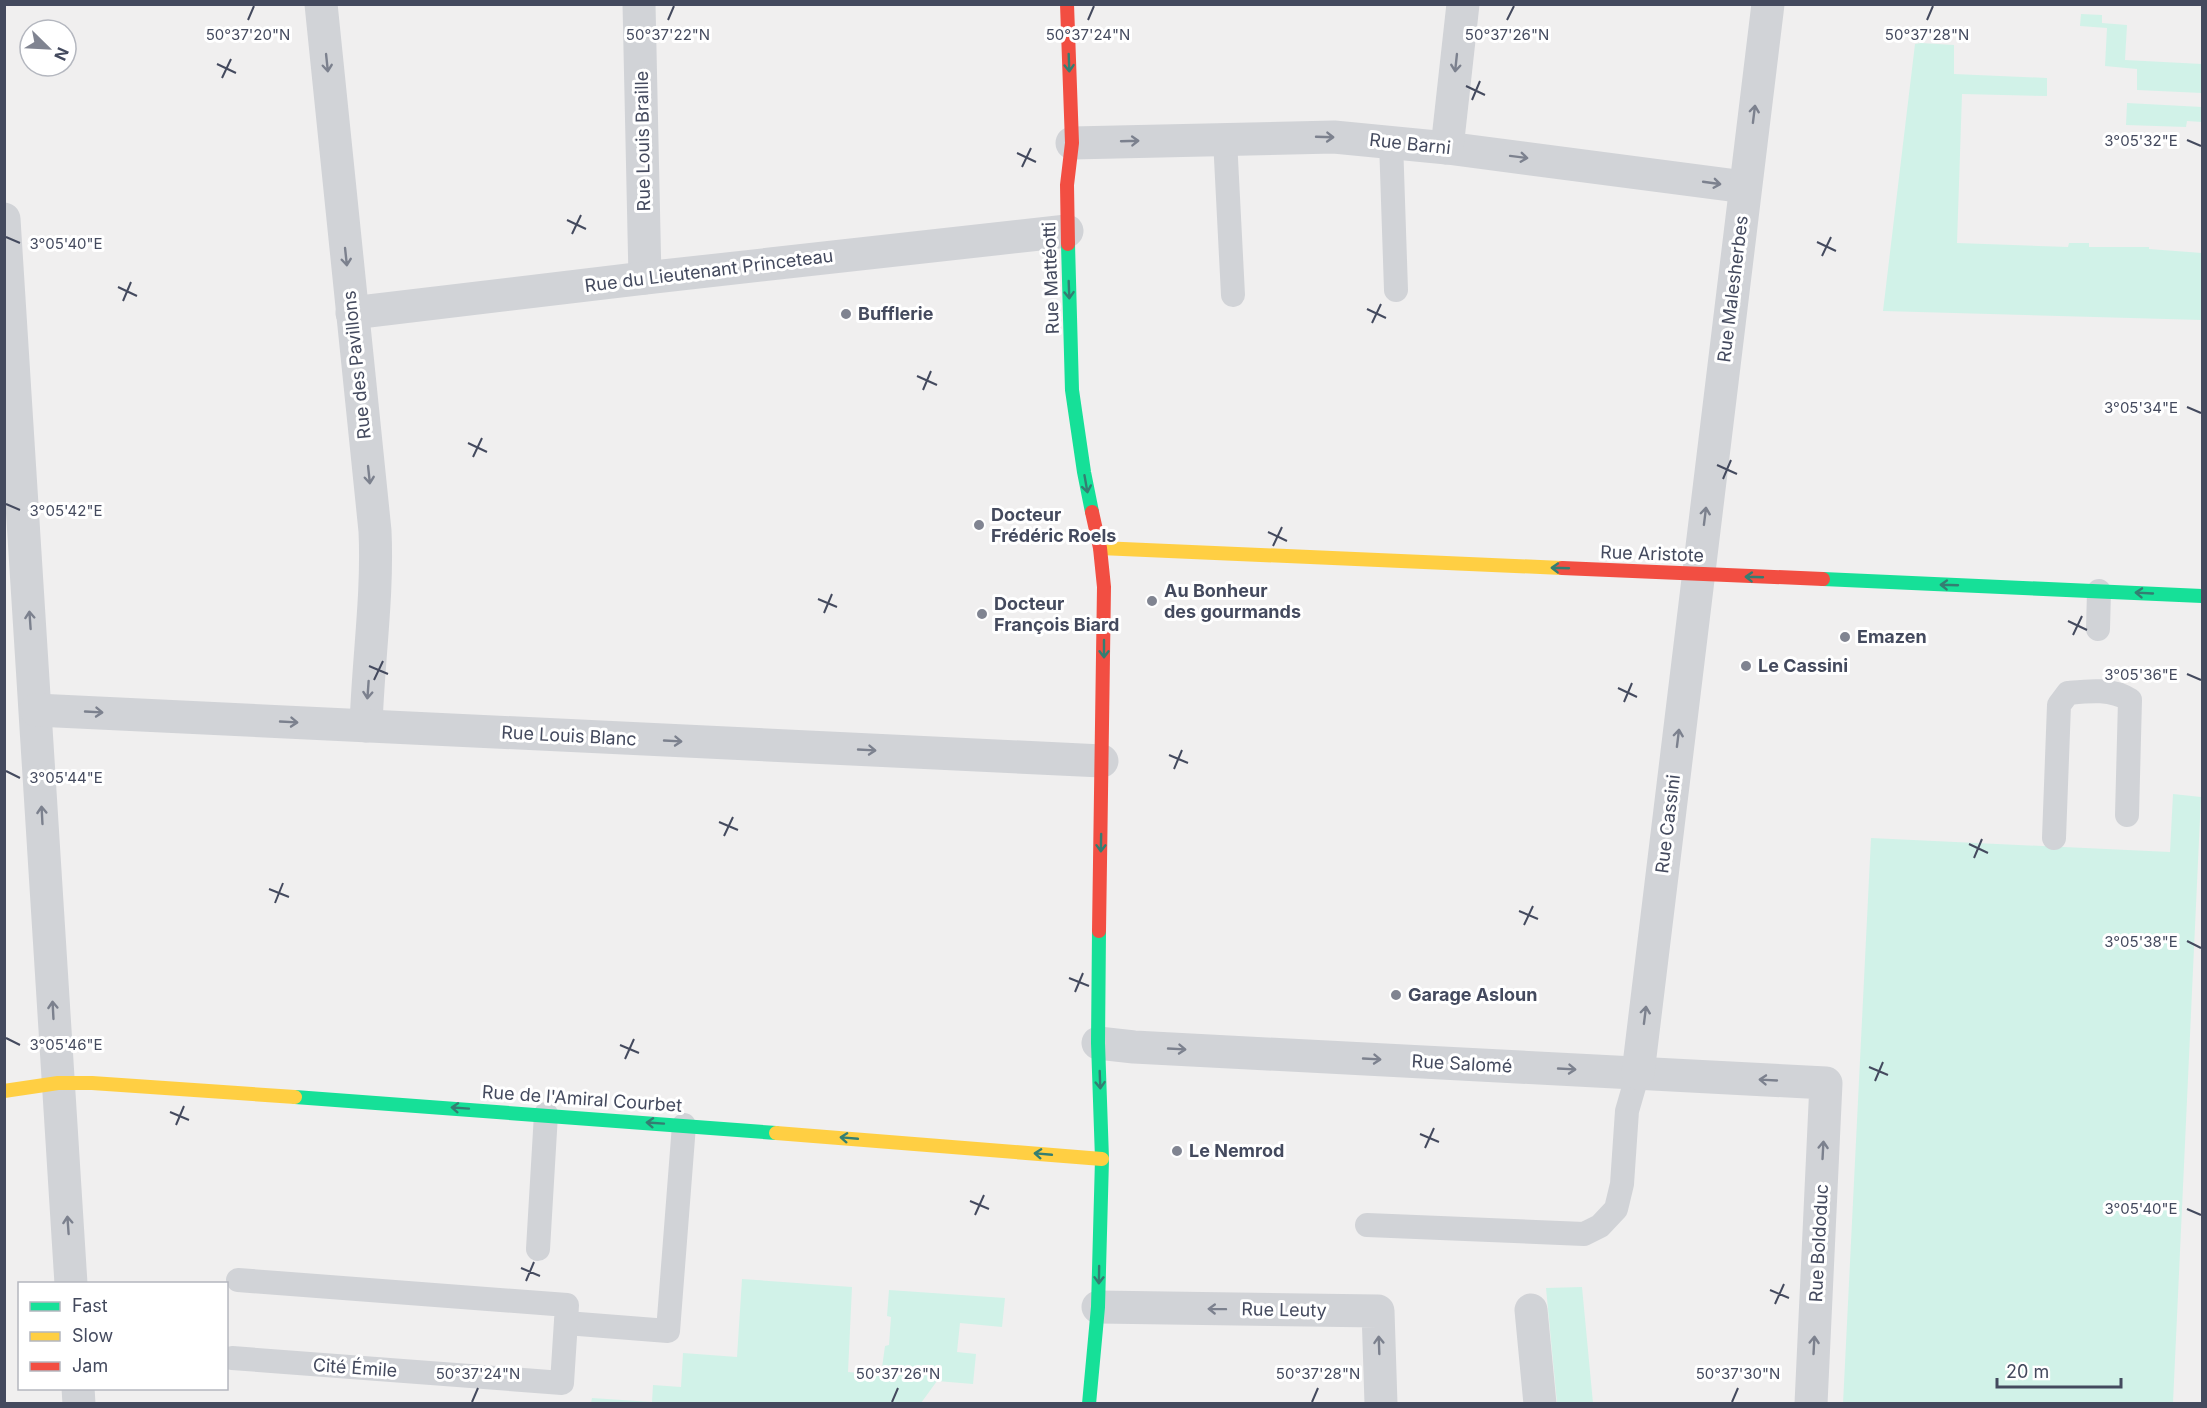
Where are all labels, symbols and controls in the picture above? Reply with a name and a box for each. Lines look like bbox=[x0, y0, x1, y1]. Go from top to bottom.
north arrow bbox=[18, 18, 78, 78]
text: 50°37'20"N bbox=[206, 25, 290, 44]
text: 50°37'22"N bbox=[626, 25, 710, 44]
text: 50°37'24"N bbox=[1046, 25, 1130, 44]
text: 50°37'26"N bbox=[1465, 25, 1549, 44]
text: 50°37'28"N bbox=[1885, 25, 1969, 44]
text: N bbox=[50, 44, 73, 64]
one-way arrow bbox=[322, 52, 333, 72]
one-way arrow bbox=[1063, 52, 1075, 72]
one-way arrow bbox=[1450, 52, 1461, 72]
street label: Rue Louis Braille bbox=[631, 71, 654, 211]
one-way arrow bbox=[1749, 105, 1760, 124]
street label: Rue Barni bbox=[1368, 129, 1452, 158]
one-way arrow bbox=[1315, 131, 1335, 143]
text: 3°05'32"E bbox=[2104, 131, 2178, 150]
one-way arrow bbox=[1120, 135, 1140, 147]
one-way arrow bbox=[1509, 152, 1528, 163]
one-way arrow bbox=[1702, 177, 1722, 188]
street label: Rue Malesherbes bbox=[1713, 214, 1752, 364]
street label: Rue Mattéotti bbox=[1038, 222, 1063, 335]
text: 3°05'40"E bbox=[29, 234, 103, 253]
street label: Rue du Lieutenant Princeteau bbox=[583, 245, 834, 296]
one-way arrow bbox=[341, 246, 352, 266]
one-way arrow bbox=[1063, 279, 1075, 299]
street label: Rue des Pavillons bbox=[338, 290, 375, 440]
place label: Bufflerie bbox=[858, 303, 934, 324]
marker: Bufflerie bbox=[839, 307, 853, 321]
text: 3°05'34"E bbox=[2104, 398, 2178, 417]
one-way arrow bbox=[364, 465, 375, 485]
one-way arrow bbox=[1081, 473, 1092, 493]
text: 3°05'42"E bbox=[30, 501, 102, 520]
place label: Docteur Frédéric Roels bbox=[991, 504, 1116, 546]
one-way arrow bbox=[1700, 506, 1711, 526]
marker: Docteur Frédéric Roels bbox=[972, 518, 986, 532]
street label: Rue Aristote bbox=[1600, 541, 1704, 566]
one-way arrow bbox=[1550, 563, 1570, 574]
one-way arrow bbox=[1745, 571, 1765, 582]
one-way arrow bbox=[1940, 579, 1960, 590]
place label: Au Bonheur des gourmands bbox=[1164, 580, 1301, 622]
one-way arrow bbox=[2135, 588, 2155, 599]
place label: Docteur François Biard bbox=[994, 593, 1119, 635]
marker: Au Bonheur des gourmands bbox=[1145, 594, 1159, 608]
marker: Docteur François Biard bbox=[975, 607, 989, 621]
one-way arrow bbox=[25, 611, 36, 631]
place label: Emazen bbox=[1857, 626, 1927, 647]
marker: Emazen bbox=[1838, 630, 1852, 644]
one-way arrow bbox=[1098, 638, 1110, 658]
place label: Le Cassini bbox=[1758, 655, 1848, 676]
marker: Le Cassini bbox=[1739, 659, 1753, 673]
text: 3°05'36"E bbox=[2104, 665, 2178, 684]
one-way arrow bbox=[362, 680, 373, 700]
one-way arrow bbox=[84, 706, 104, 717]
one-way arrow bbox=[279, 716, 299, 727]
street label: Rue Louis Blanc bbox=[501, 721, 637, 750]
one-way arrow bbox=[1672, 729, 1683, 748]
one-way arrow bbox=[662, 735, 682, 746]
one-way arrow bbox=[857, 745, 877, 756]
text: 3°05'44"E bbox=[29, 768, 103, 787]
street label: Rue Cassini bbox=[1651, 773, 1684, 875]
one-way arrow bbox=[36, 805, 47, 825]
one-way arrow bbox=[1095, 833, 1107, 853]
text: 3°05'38"E bbox=[2104, 932, 2178, 951]
place label: Garage Asloun bbox=[1408, 984, 1538, 1005]
marker: Garage Asloun bbox=[1389, 988, 1403, 1002]
one-way arrow bbox=[48, 1000, 59, 1020]
one-way arrow bbox=[1640, 1006, 1651, 1026]
text: 3°05'46"E bbox=[29, 1035, 103, 1054]
one-way arrow bbox=[1167, 1043, 1187, 1054]
street label: Rue Salomé bbox=[1411, 1050, 1513, 1077]
one-way arrow bbox=[1362, 1054, 1382, 1065]
one-way arrow bbox=[1556, 1064, 1576, 1075]
one-way arrow bbox=[1094, 1070, 1105, 1090]
one-way arrow bbox=[1758, 1074, 1778, 1085]
street label: Rue de l'Amiral Courbet bbox=[481, 1081, 683, 1116]
one-way arrow bbox=[451, 1103, 471, 1114]
one-way arrow bbox=[645, 1117, 665, 1128]
one-way arrow bbox=[839, 1132, 859, 1143]
place label: Le Nemrod bbox=[1189, 1140, 1284, 1161]
one-way arrow bbox=[1817, 1141, 1828, 1161]
marker: Le Nemrod bbox=[1170, 1144, 1184, 1158]
one-way arrow bbox=[1034, 1148, 1054, 1159]
street label: Rue Boldoduc bbox=[1805, 1183, 1832, 1303]
text: 3°05'40"E bbox=[2104, 1199, 2178, 1218]
one-way arrow bbox=[62, 1216, 73, 1236]
one-way arrow bbox=[1093, 1265, 1105, 1285]
legend bbox=[18, 1282, 228, 1390]
text: Fast bbox=[72, 1295, 108, 1316]
street label: Rue Leuty bbox=[1241, 1298, 1327, 1321]
one-way arrow bbox=[1207, 1303, 1227, 1314]
text: Slow bbox=[72, 1325, 113, 1346]
one-way arrow bbox=[1373, 1336, 1385, 1356]
one-way arrow bbox=[1809, 1336, 1820, 1356]
scale bar bbox=[1997, 1351, 2122, 1389]
street label: Cité Émile bbox=[312, 1353, 398, 1381]
text: Jam bbox=[72, 1355, 108, 1376]
text: 20 m bbox=[2006, 1361, 2049, 1382]
text: 50°37'24"N bbox=[436, 1364, 520, 1383]
text: 50°37'26"N bbox=[856, 1364, 940, 1383]
text: 50°37'28"N bbox=[1276, 1364, 1360, 1383]
text: 50°37'30"N bbox=[1696, 1364, 1780, 1383]

